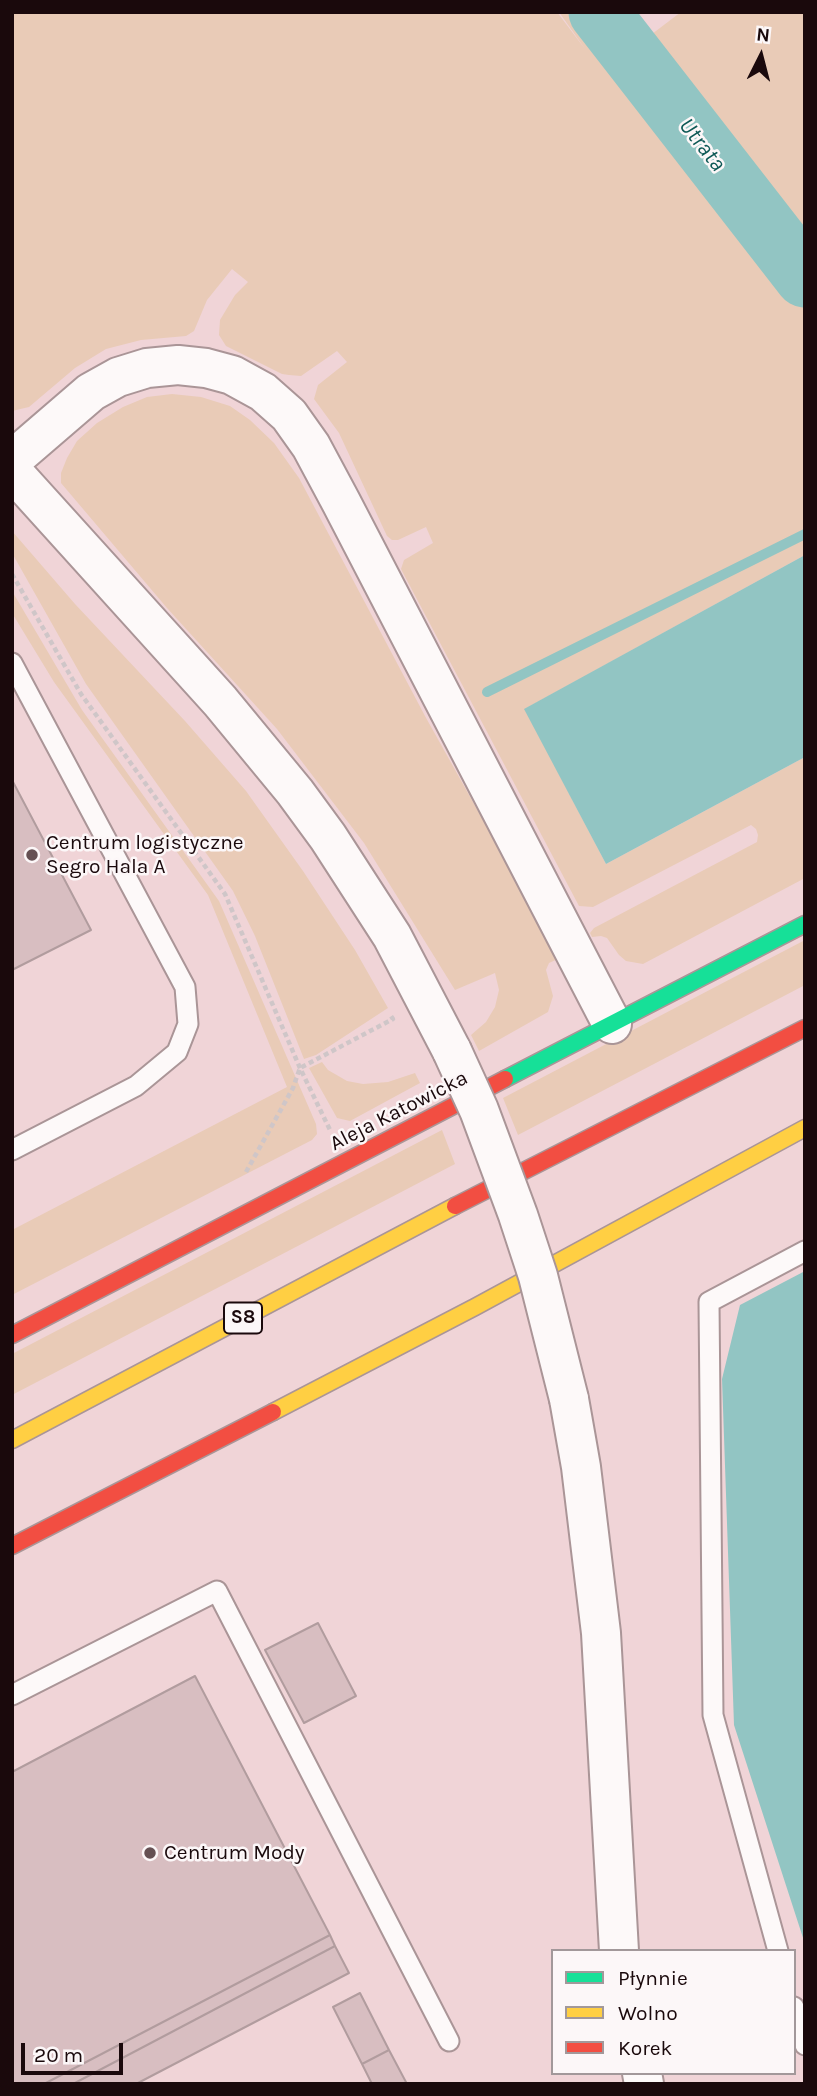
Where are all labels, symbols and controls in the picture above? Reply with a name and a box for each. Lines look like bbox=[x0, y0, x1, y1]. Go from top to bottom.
north arrow bbox=[726, 21, 796, 91]
text: N bbox=[755, 23, 771, 47]
water label: Utrata bbox=[673, 113, 731, 177]
place label: Centrum logistyczne Segro Hala A bbox=[46, 830, 244, 880]
marker: Centrum logistyczne Segro Hala A bbox=[24, 847, 40, 863]
street label: Aleja Katowicka bbox=[326, 1065, 472, 1157]
road number: S8 bbox=[224, 1302, 262, 1334]
place label: Centrum Mody bbox=[164, 1840, 305, 1866]
marker: Centrum Mody bbox=[142, 1845, 158, 1861]
legend bbox=[551, 1949, 796, 2075]
text: Płynnie bbox=[618, 1966, 688, 1990]
text: Wolno bbox=[618, 2001, 678, 2025]
scale bar bbox=[24, 2030, 126, 2074]
text: Korek bbox=[618, 2036, 672, 2060]
text: 20 m bbox=[34, 2043, 83, 2067]

